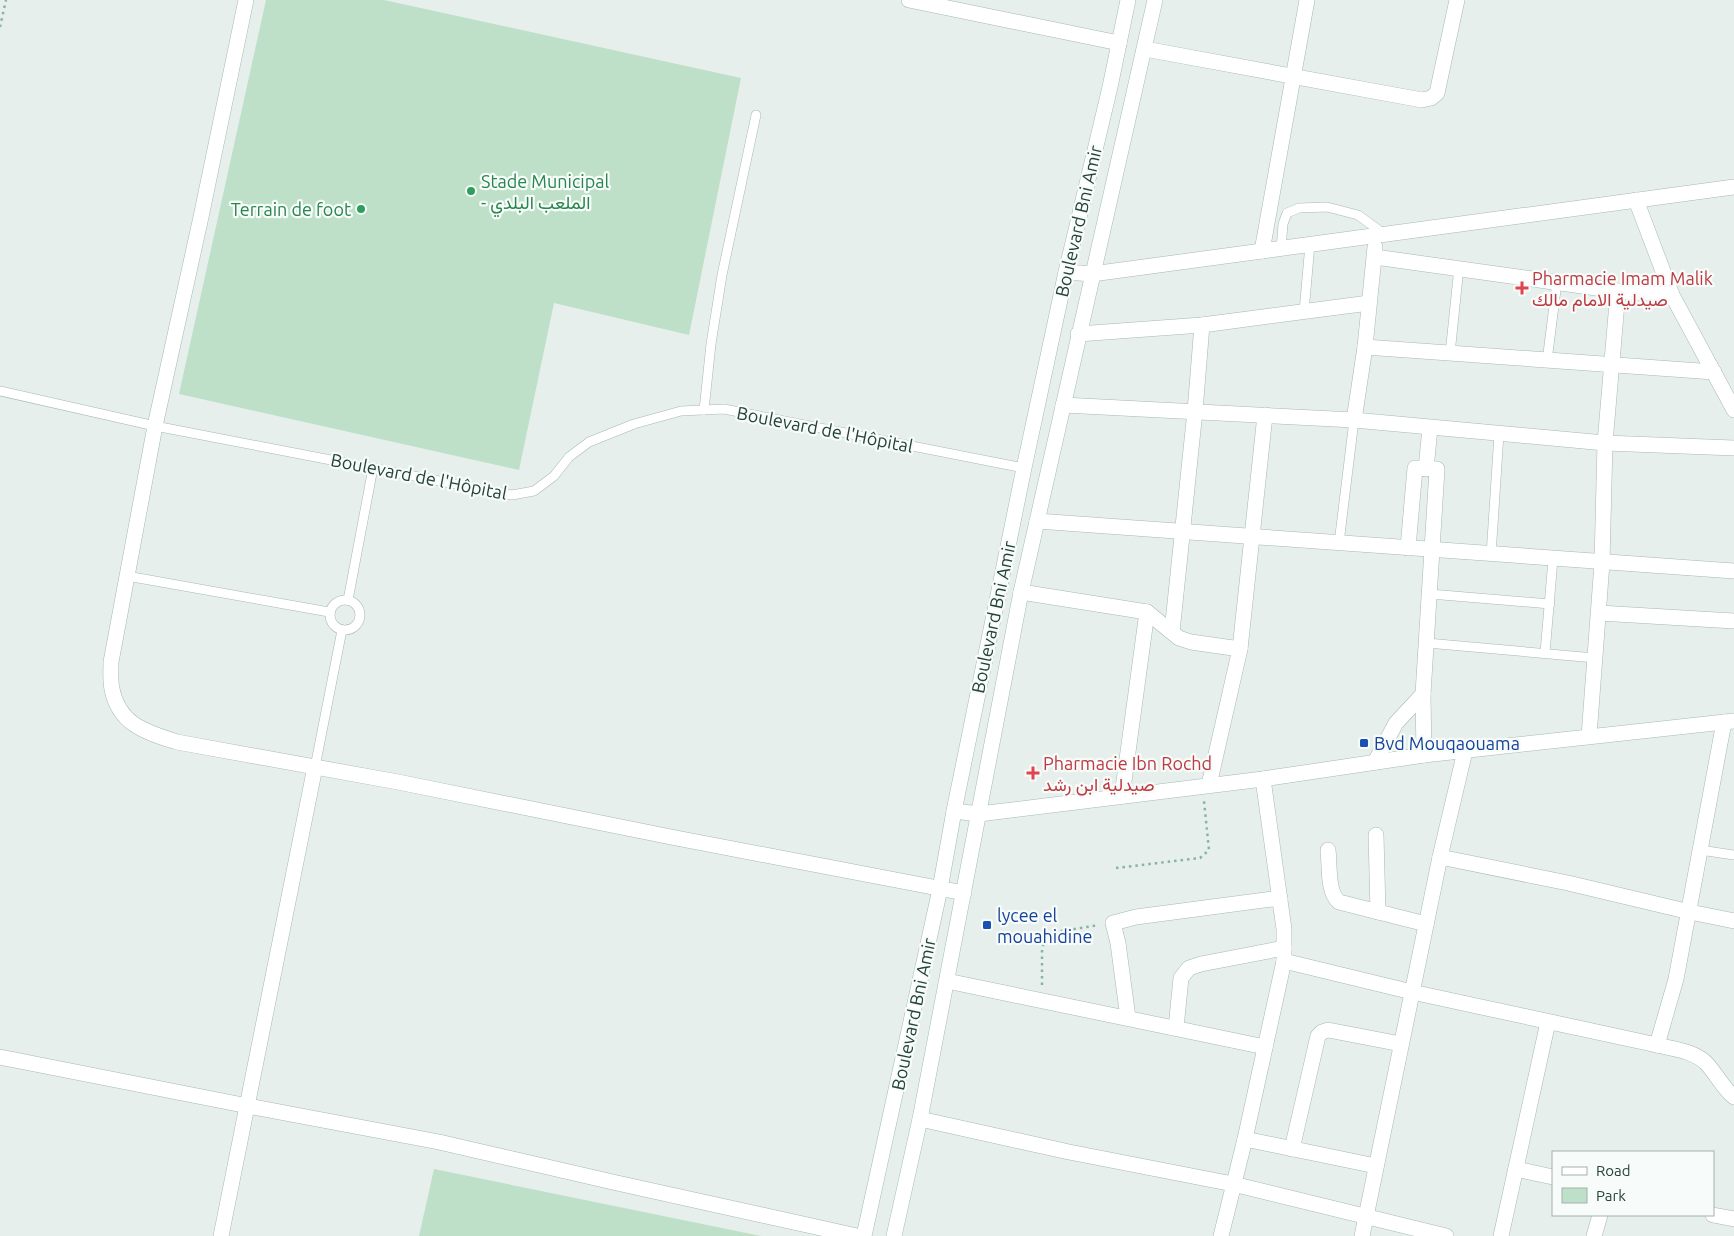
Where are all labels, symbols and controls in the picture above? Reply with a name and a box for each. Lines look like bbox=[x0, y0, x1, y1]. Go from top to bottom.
street label: Boulevard Bni Amir bbox=[1051, 143, 1105, 299]
place label: Stade Municipal - الملعب البلدي bbox=[481, 171, 609, 218]
marker: Stade Municipal - الملعب البلدي bbox=[465, 185, 477, 197]
place label: Terrain de foot bbox=[231, 199, 351, 219]
marker: Terrain de foot bbox=[355, 203, 367, 215]
place label: Pharmacie Imam Malik صيدلية الامام مالك bbox=[1532, 268, 1713, 312]
marker: Pharmacie Imam Malik صيدلية الامام مالك bbox=[1516, 282, 1528, 294]
street label: Boulevard de l'Hôpital bbox=[735, 402, 915, 456]
street label: Boulevard de l'Hôpital bbox=[329, 449, 509, 503]
street label: Boulevard Bni Amir bbox=[967, 539, 1019, 695]
place label: Bvd Mouqaouama bbox=[1374, 733, 1520, 753]
marker: Bvd Mouqaouama bbox=[1358, 737, 1370, 749]
place label: Pharmacie Ibn Rochd صيدلية ابن رشد bbox=[1043, 753, 1212, 796]
marker: Pharmacie Ibn Rochd صيدلية ابن رشد bbox=[1027, 767, 1039, 779]
place label: lycee el mouahidine bbox=[997, 905, 1092, 946]
marker: lycee el mouahidine bbox=[981, 919, 993, 931]
street label: Boulevard Bni Amir bbox=[887, 936, 939, 1092]
legend bbox=[1552, 1151, 1714, 1216]
text: Road bbox=[1596, 1162, 1631, 1179]
text: Park bbox=[1596, 1187, 1626, 1204]

